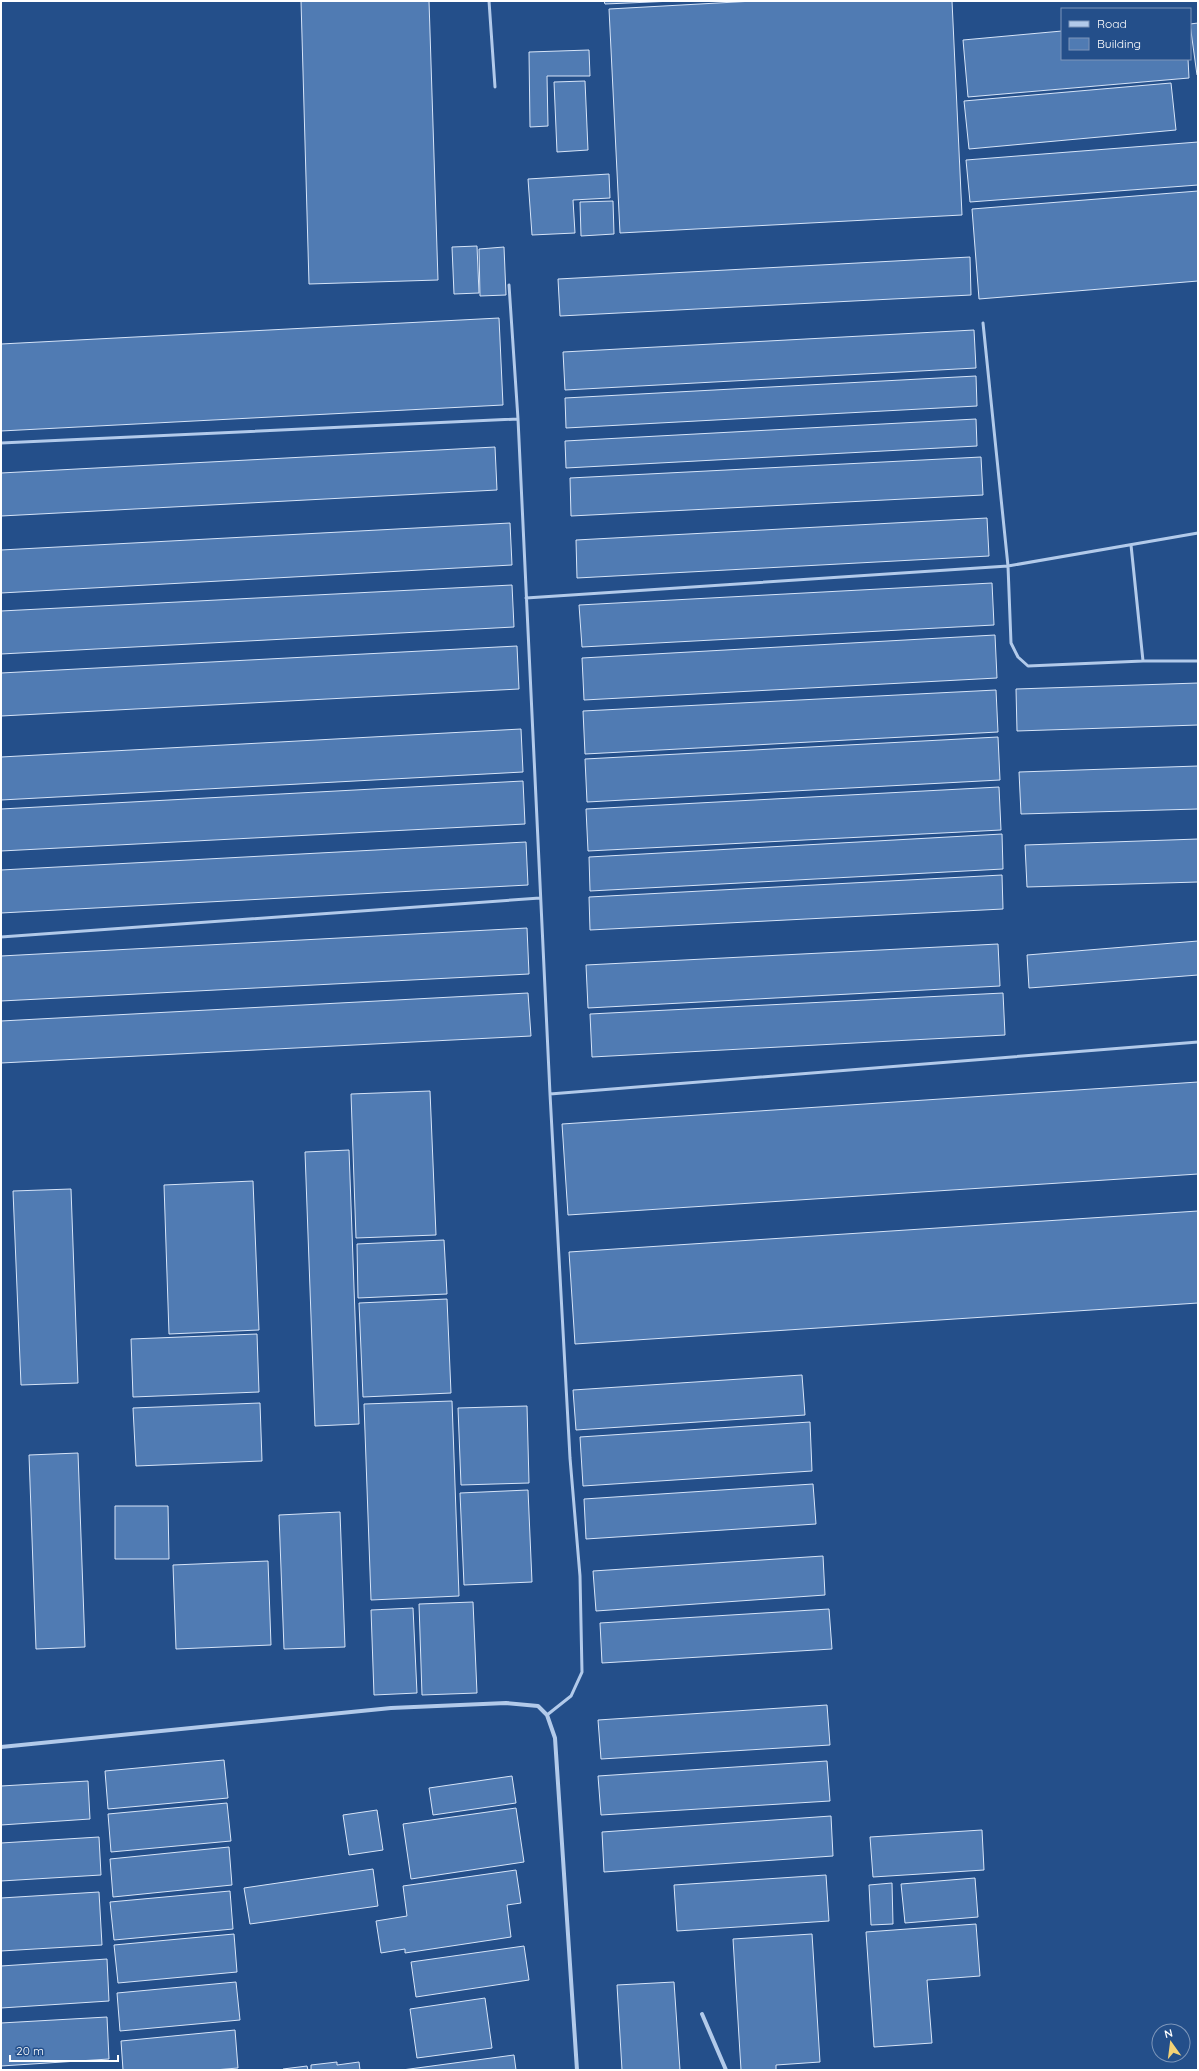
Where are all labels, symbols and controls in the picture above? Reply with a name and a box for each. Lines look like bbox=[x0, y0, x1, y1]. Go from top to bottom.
legend bbox=[1061, 8, 1191, 60]
text: Road bbox=[1097, 16, 1127, 31]
text: Building bbox=[1097, 36, 1141, 51]
north arrow bbox=[1151, 2023, 1191, 2063]
text: N bbox=[1163, 2026, 1174, 2041]
scale bar bbox=[10, 2037, 118, 2063]
text: 20 m bbox=[16, 2043, 44, 2058]

